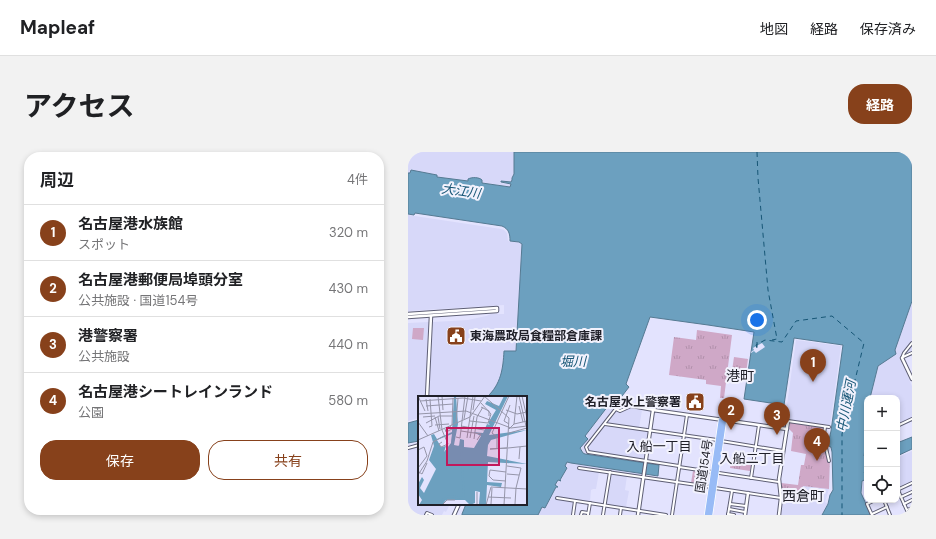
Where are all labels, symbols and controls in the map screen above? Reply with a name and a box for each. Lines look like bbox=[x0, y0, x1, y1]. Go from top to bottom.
text: Mapleaf bbox=[20, 15, 95, 40]
text: 地図 bbox=[760, 20, 788, 38]
text: 経路 bbox=[810, 20, 838, 38]
text: 保存済み bbox=[860, 20, 916, 38]
button: 経路 bbox=[848, 84, 912, 124]
text: アクセス bbox=[24, 88, 135, 125]
text: 周辺 bbox=[40, 169, 74, 191]
text: 4件 bbox=[347, 171, 368, 188]
water label: 大江川 bbox=[440, 180, 483, 202]
text: 名古屋港水族館 bbox=[78, 214, 183, 234]
text: 1 bbox=[51, 224, 55, 241]
text: 320 m bbox=[329, 224, 368, 241]
text: スポット bbox=[78, 236, 130, 253]
text: 名古屋港郵便局埠頭分室 bbox=[78, 270, 243, 290]
text: 2 bbox=[49, 280, 57, 297]
text: 430 m bbox=[328, 280, 368, 297]
text: 公共施設 · 国道154号 bbox=[78, 292, 198, 309]
your location bbox=[747, 310, 767, 330]
public building icon: 東海農政局食糧部倉庫課 bbox=[445, 325, 467, 347]
text: 港警察署 bbox=[78, 326, 138, 346]
place label: 東海農政局食糧部倉庫課 bbox=[470, 328, 602, 344]
text: 3 bbox=[49, 336, 57, 353]
text: 440 m bbox=[328, 336, 368, 353]
text: 公共施設 bbox=[78, 348, 130, 365]
pin: 1 bbox=[800, 349, 826, 382]
water label: 堀川 bbox=[560, 353, 588, 370]
district label: 港町 bbox=[726, 367, 754, 385]
water label: 中川運河 bbox=[833, 376, 860, 433]
text: 名古屋港シートレインランド bbox=[78, 382, 273, 402]
public building icon: 名古屋水上警察署 bbox=[684, 391, 706, 413]
text: 4 bbox=[49, 392, 57, 409]
text: 580 m bbox=[328, 392, 368, 409]
place label: 名古屋水上警察署 bbox=[585, 394, 681, 410]
map controls bbox=[864, 395, 900, 503]
button: + bbox=[864, 395, 900, 431]
inset map bbox=[418, 396, 527, 505]
pin: 2 bbox=[718, 397, 744, 430]
pin: 3 bbox=[764, 402, 790, 435]
text: 公園 bbox=[78, 404, 104, 421]
pin: 4 bbox=[804, 428, 830, 461]
button: − bbox=[864, 431, 900, 467]
district label: 入船一丁目 bbox=[626, 438, 692, 455]
street label: 国道154号 bbox=[692, 438, 716, 494]
button: 保存 bbox=[40, 440, 200, 480]
button: 共有 bbox=[208, 440, 368, 480]
district label: 入船二丁目 bbox=[719, 450, 785, 467]
button: locate bbox=[864, 467, 900, 503]
district label: 西倉町 bbox=[782, 487, 824, 505]

